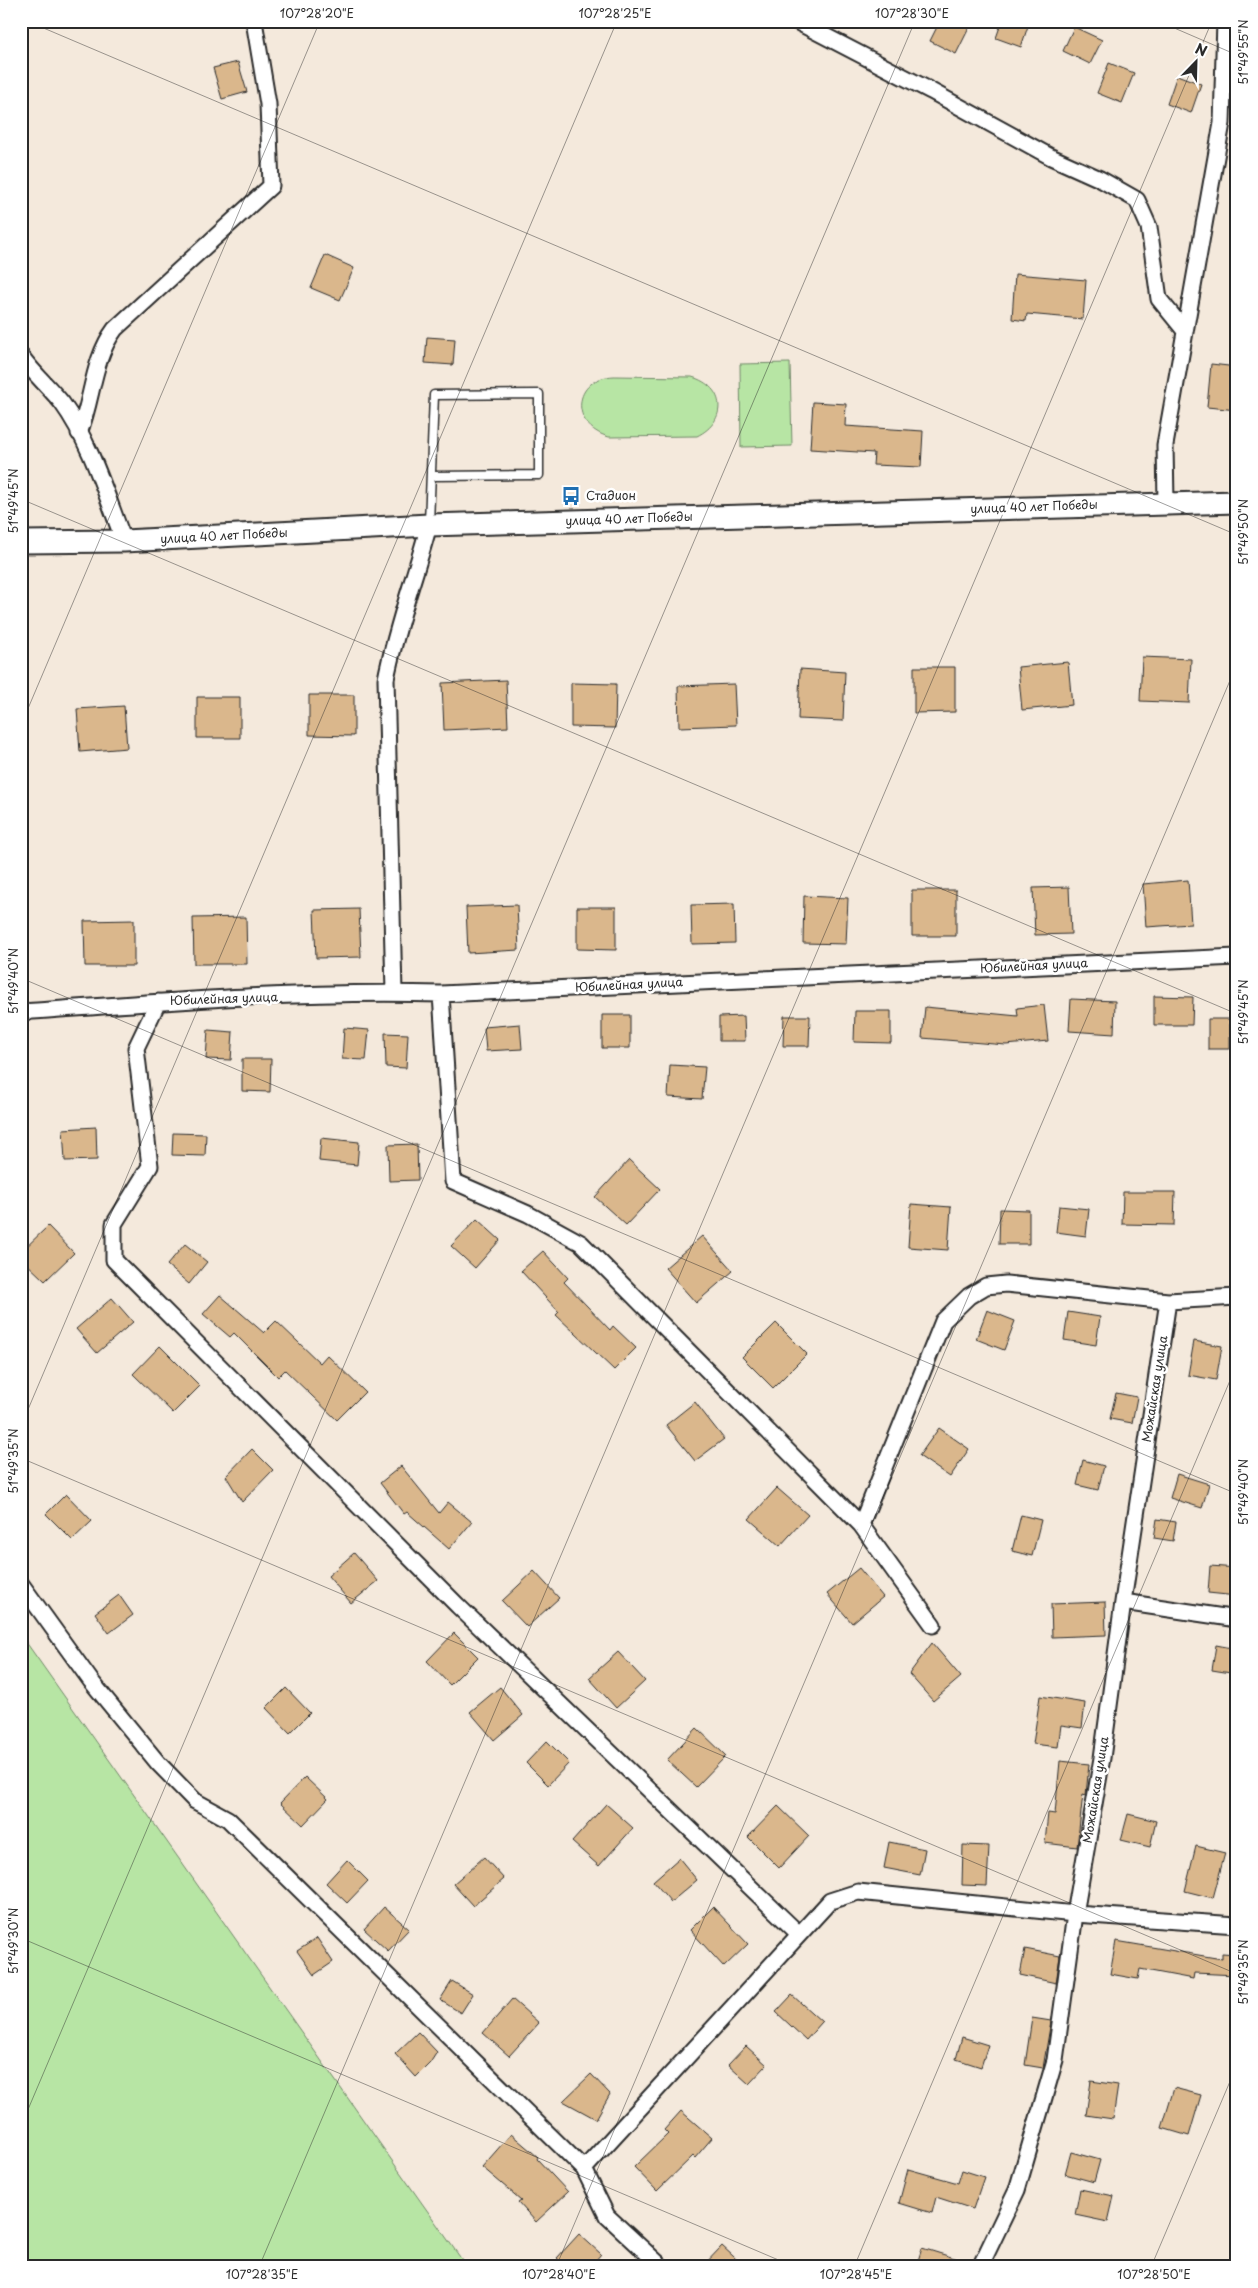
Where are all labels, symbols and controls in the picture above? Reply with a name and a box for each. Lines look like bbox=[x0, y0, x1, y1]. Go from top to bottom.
text: 107°28'20"E bbox=[280, 4, 354, 22]
text: 107°28'25"E bbox=[578, 4, 652, 22]
text: 107°28'30"E bbox=[875, 4, 949, 22]
text: 51°49'55"N bbox=[1234, 19, 1252, 85]
north arrow bbox=[1170, 38, 1220, 88]
text: N bbox=[1192, 38, 1210, 61]
text: 51°49'45"N bbox=[4, 468, 22, 534]
bus stop icon: Стадион bbox=[560, 485, 582, 507]
place label: Стадион bbox=[586, 486, 636, 504]
street label: улица 40 лет Победы bbox=[970, 495, 1098, 517]
text: 51°49'50"N bbox=[1234, 499, 1252, 565]
street label: улица 40 лет Победы bbox=[565, 507, 693, 529]
street label: улица 40 лет Победы bbox=[160, 523, 288, 547]
text: 51°49'40"N bbox=[4, 948, 22, 1014]
street label: Юбилейная улица bbox=[980, 953, 1089, 977]
street label: Юбилейная улица bbox=[575, 972, 684, 996]
text: 51°49'45"N bbox=[1234, 979, 1252, 1045]
street label: Юбилейная улица bbox=[170, 987, 279, 1009]
street label: Можайская улица bbox=[1137, 1334, 1171, 1443]
text: 51°49'35"N bbox=[4, 1428, 22, 1494]
text: 51°49'40"N bbox=[1234, 1459, 1252, 1525]
street label: Можайская улица bbox=[1078, 1735, 1112, 1844]
text: 51°49'30"N bbox=[4, 1908, 22, 1974]
text: 51°49'35"N bbox=[1234, 1939, 1252, 2005]
text: 107°28'35"E bbox=[226, 2265, 298, 2283]
text: 107°28'40"E bbox=[522, 2265, 596, 2283]
text: 107°28'45"E bbox=[820, 2265, 892, 2283]
text: 107°28'50"E bbox=[1117, 2265, 1191, 2283]

